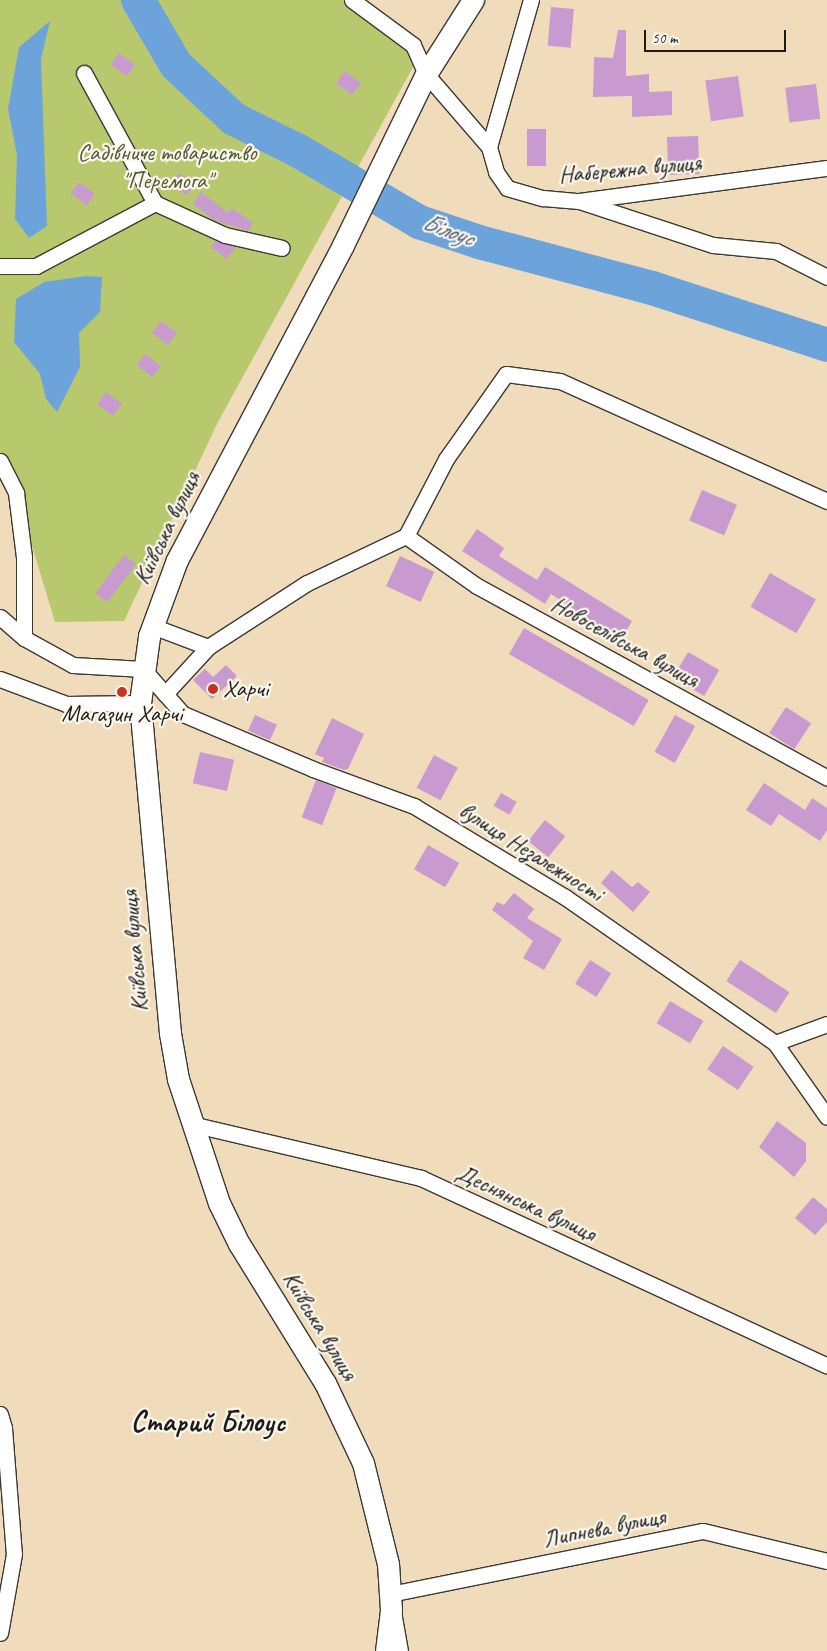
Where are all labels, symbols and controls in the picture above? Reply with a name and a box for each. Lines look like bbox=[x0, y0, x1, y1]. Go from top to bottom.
scale bar bbox=[647, 20, 790, 52]
text: 50 m bbox=[652, 29, 678, 48]
park label: Садівниче товариство "Перемога" bbox=[79, 139, 255, 195]
street label: Набережна вулиця bbox=[557, 148, 703, 190]
water label: Білоус bbox=[418, 207, 478, 253]
street label: Київська вулиця bbox=[127, 466, 207, 590]
street label: Новоселівська вулиця bbox=[546, 589, 704, 695]
place label: Харчі bbox=[223, 675, 268, 703]
marker: Харчі bbox=[207, 683, 219, 695]
marker: Магазин Харчі bbox=[116, 686, 128, 698]
place label: Магазин Харчі bbox=[61, 700, 183, 728]
street label: вулиця Незалежності bbox=[454, 796, 608, 908]
street label: Київська вулиця bbox=[115, 889, 155, 1013]
street label: Деснянська вулиця bbox=[452, 1158, 600, 1248]
street label: Київська вулиця bbox=[276, 1266, 364, 1386]
district label: Старий Білоус bbox=[131, 1405, 285, 1439]
street label: Липнева вулиця bbox=[540, 1502, 668, 1554]

